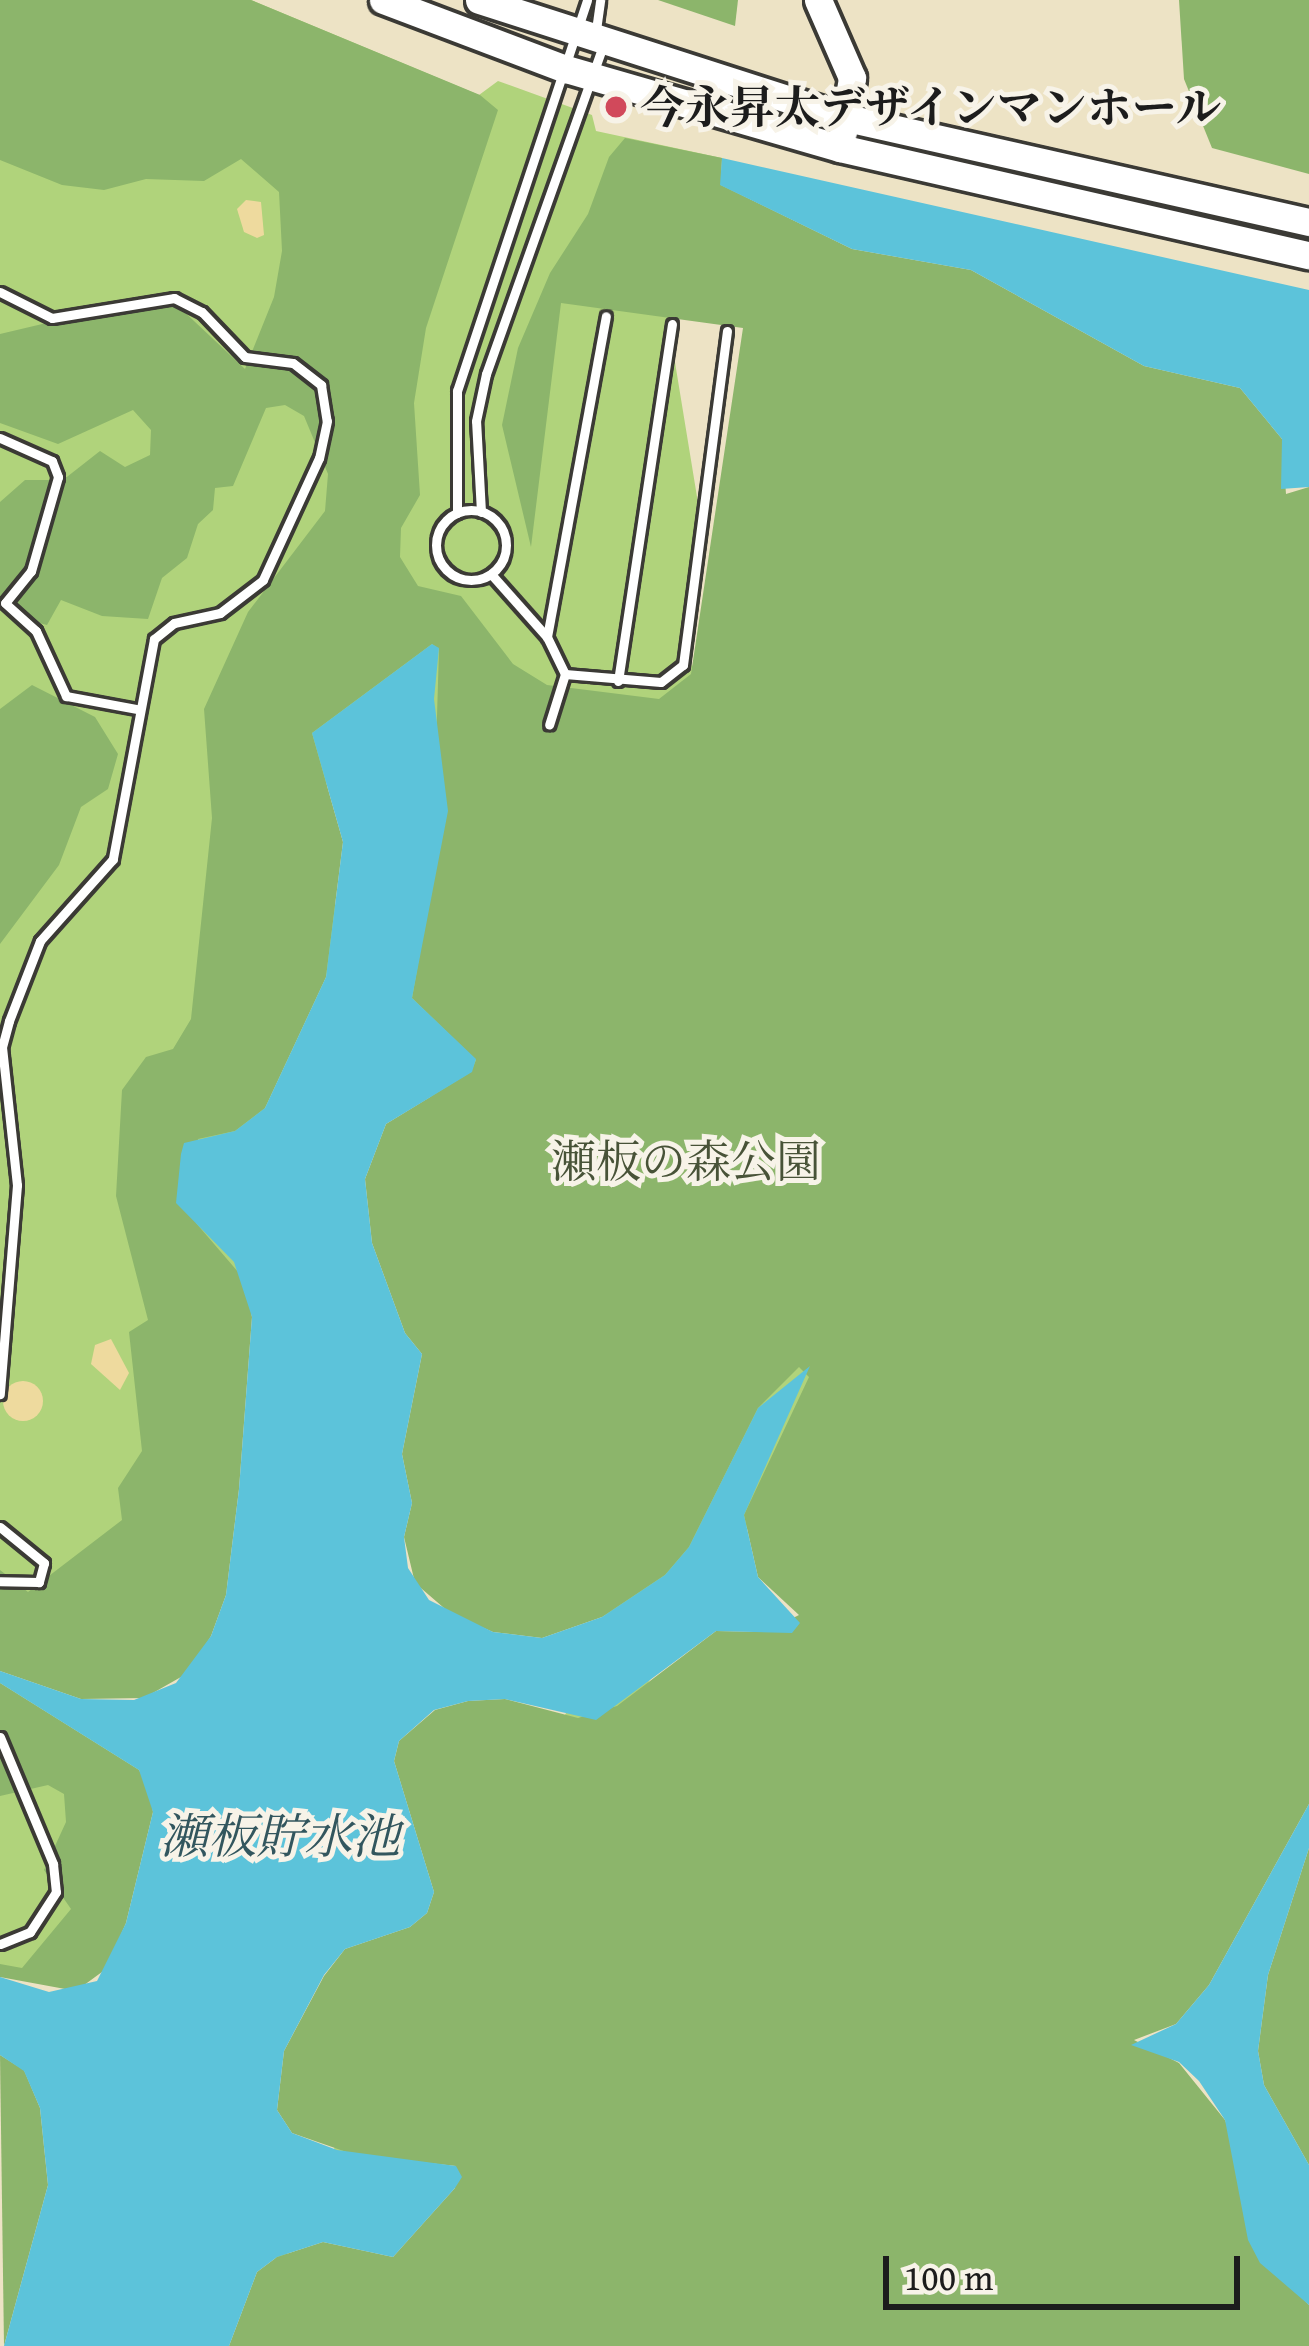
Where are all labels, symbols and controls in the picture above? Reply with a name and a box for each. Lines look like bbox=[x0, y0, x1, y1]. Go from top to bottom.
place label: 今永昇太デザインマンホール bbox=[640, 80, 1225, 134]
marker: 今永昇太デザインマンホール bbox=[603, 94, 629, 120]
park label: 瀬板の森公園 bbox=[551, 1134, 821, 1188]
water label: 瀬板貯水池 bbox=[160, 1807, 400, 1865]
scale bar bbox=[889, 2232, 1246, 2306]
text: 100 m bbox=[904, 2250, 993, 2303]

